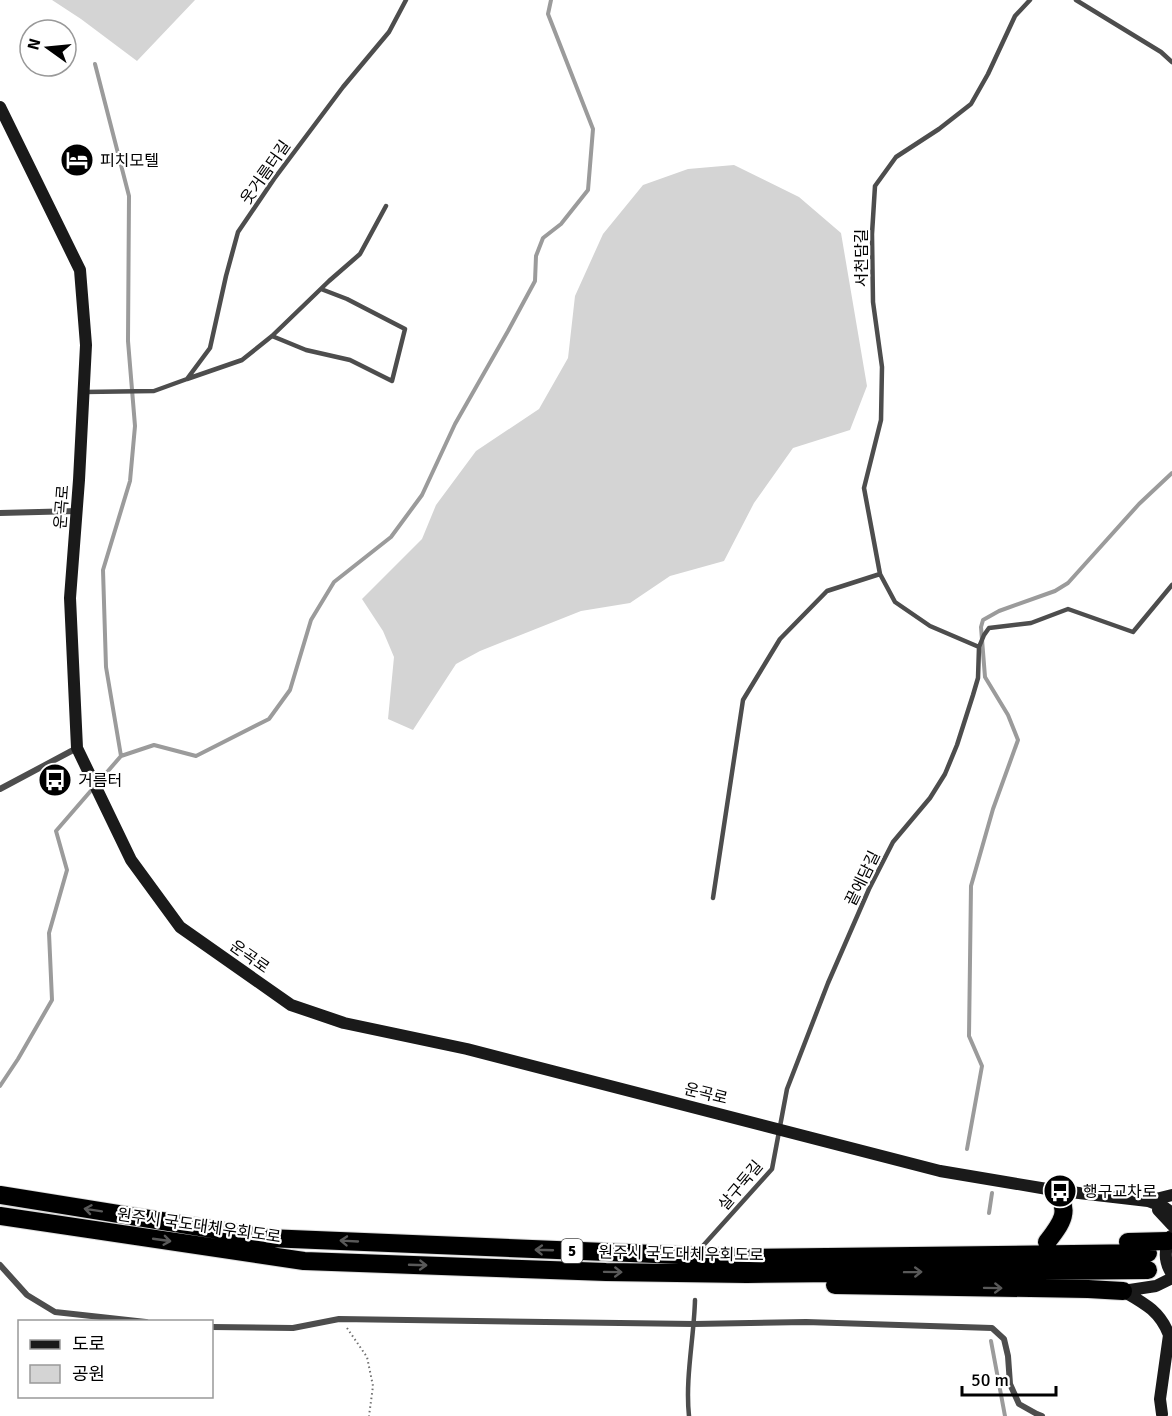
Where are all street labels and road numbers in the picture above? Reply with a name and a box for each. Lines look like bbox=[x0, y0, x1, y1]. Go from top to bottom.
street label: 웃거름터길 bbox=[237, 137, 295, 208]
street label: 서천담길 bbox=[852, 229, 872, 287]
street label: 운곡로 bbox=[50, 484, 74, 530]
street label: 끝에담길 bbox=[841, 848, 885, 909]
street label: 운곡로 bbox=[226, 936, 273, 978]
street label: 운곡로 bbox=[682, 1079, 730, 1109]
street label: 살구둑길 bbox=[714, 1157, 767, 1215]
street label: 원주시 국도대체우회도로 bbox=[116, 1205, 282, 1247]
road number: 5 bbox=[562, 1239, 582, 1263]
street label: 원주시 국도대체우회도로 bbox=[598, 1243, 764, 1265]

